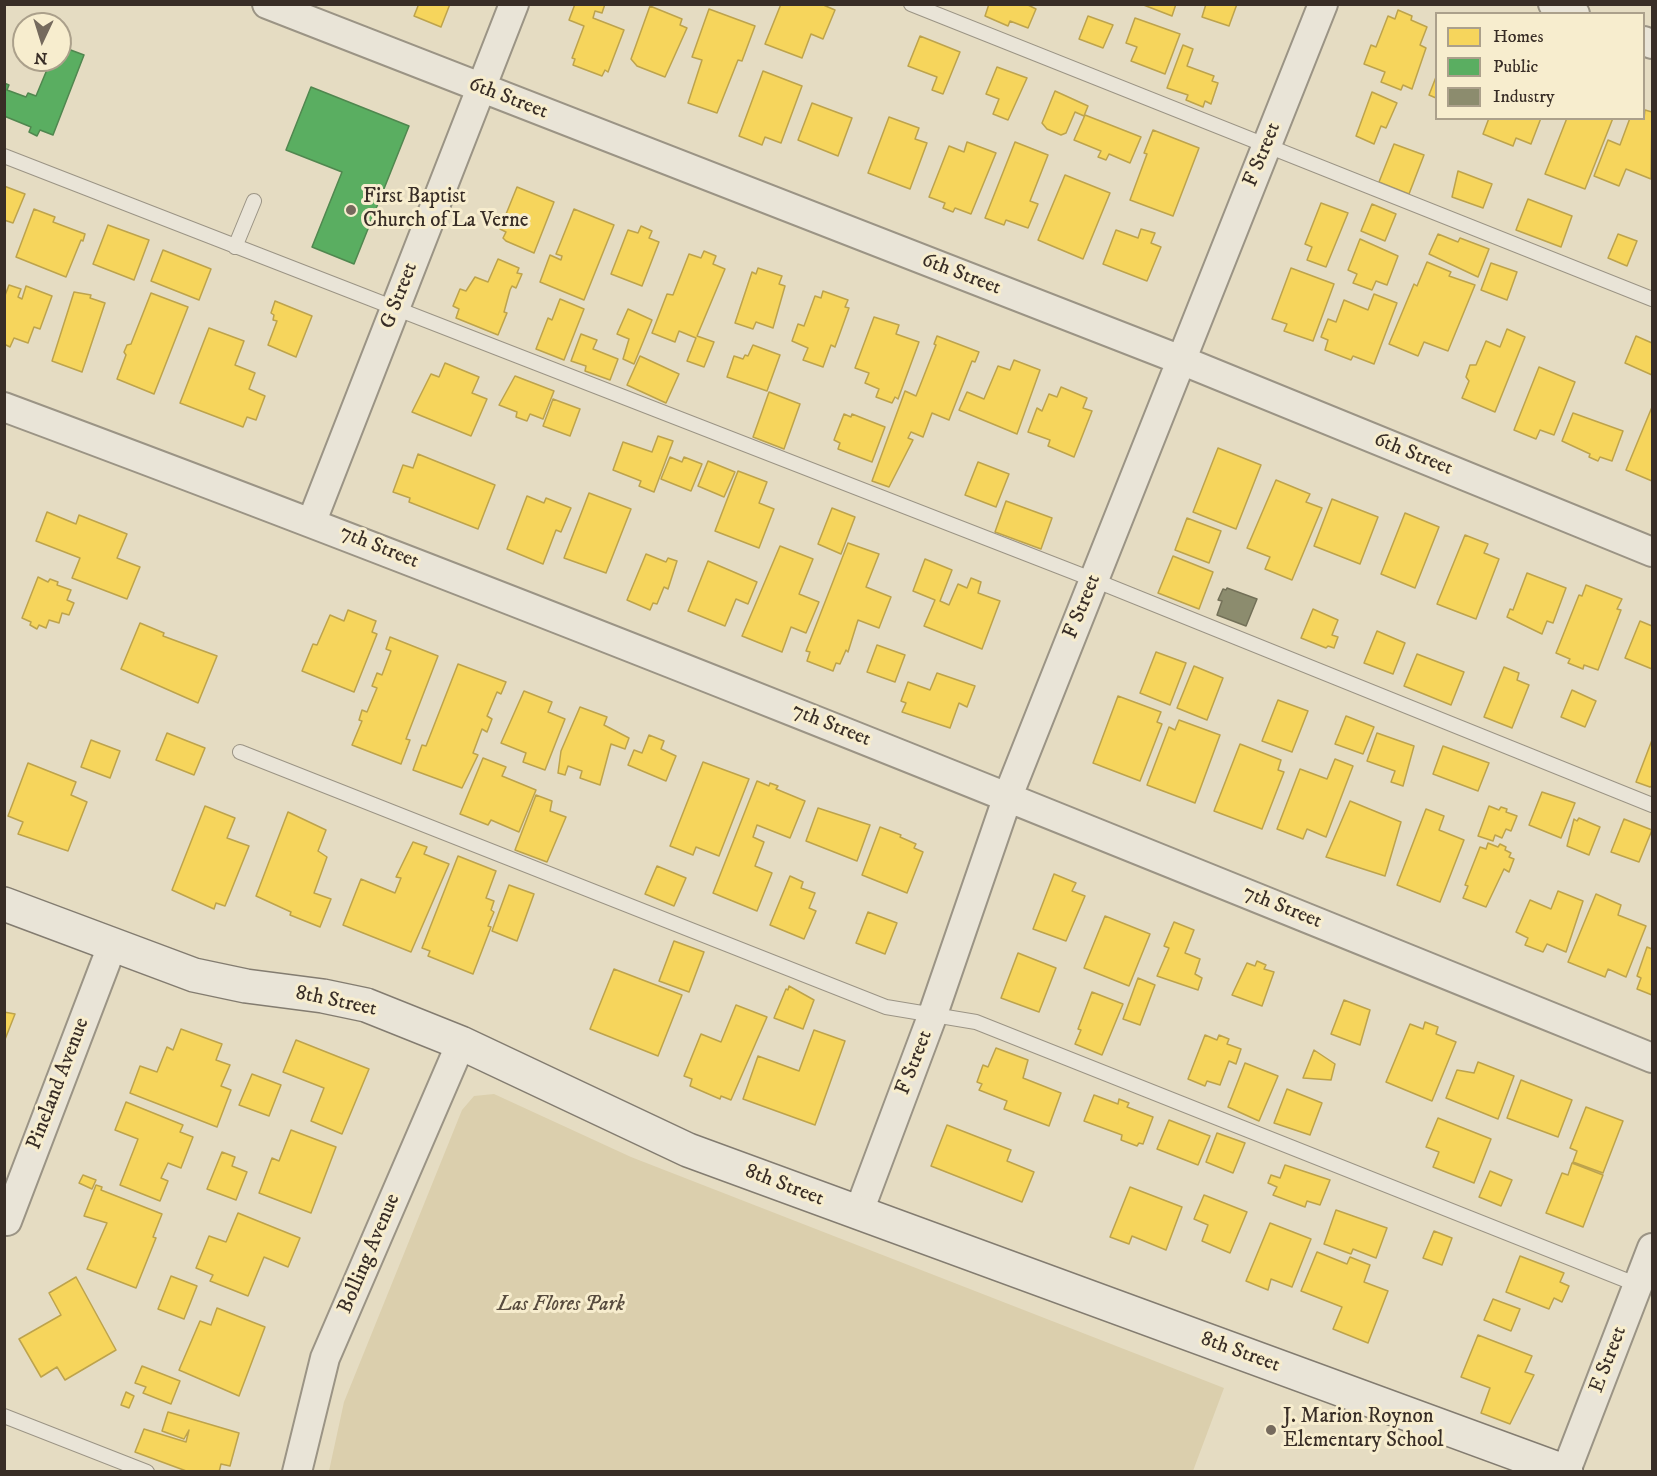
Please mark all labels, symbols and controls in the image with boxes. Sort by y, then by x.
north arrow [12,12,72,72]
legend [1435,12,1645,120]
text: Homes [1493,26,1544,48]
text: N [34,48,48,68]
text: Public [1493,56,1538,78]
street label: 6th Street [465,72,551,126]
text: Industry [1493,86,1554,108]
street label: F Street [1239,119,1287,191]
place label: First Baptist Church of La Verne [363,185,528,235]
marker: First Baptist Church of La Verne [344,203,358,217]
street label: 6th Street [918,248,1004,302]
street label: G Street [376,259,424,333]
street label: 6th Street [1370,428,1456,482]
street label: 7th Street [336,521,422,575]
street label: F Street [1059,571,1107,643]
street label: 7th Street [788,699,874,753]
street label: 7th Street [1239,881,1325,935]
street label: 8th Street [293,981,379,1023]
street label: Pineland Avenue [22,1015,96,1153]
street label: F Street [891,1027,939,1099]
street label: 8th Street [741,1159,827,1213]
street label: Bolling Avenue [333,1190,407,1318]
park label: Las Flores Park [497,1293,625,1319]
street label: E Street [1585,1323,1633,1397]
street label: 8th Street [1197,1327,1283,1379]
place label: J. Marion Roynon Elementary School [1283,1405,1444,1455]
marker: J. Marion Roynon Elementary School [1264,1423,1278,1437]

